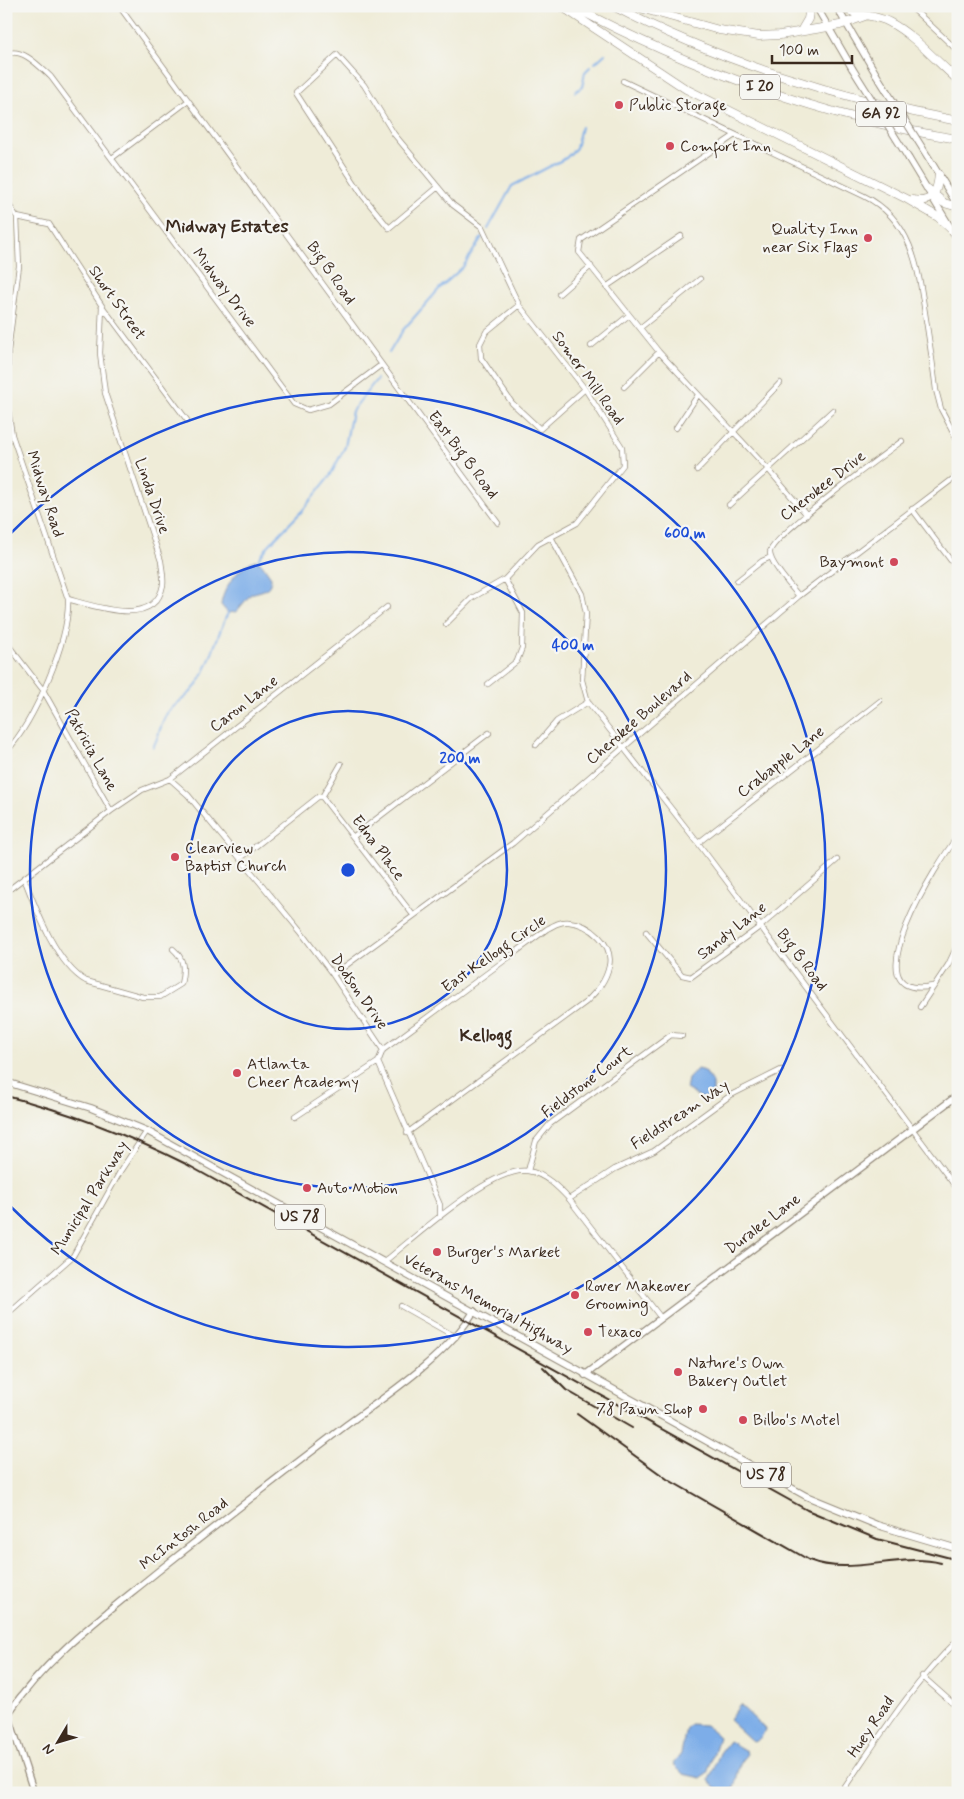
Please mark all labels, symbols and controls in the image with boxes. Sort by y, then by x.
scale bar [772,32,852,64]
text: 100 m [779,41,819,61]
road number: I 20 [740,74,780,100]
place label: Public Storage [629,95,727,117]
marker: Public Storage [613,99,625,111]
road number: GA 92 [856,102,906,126]
place label: Comfort Inn [680,136,771,159]
marker: Comfort Inn [664,140,676,152]
district label: Midway Estates [166,215,288,239]
place label: Quality Inn near Six Flags [763,219,858,258]
marker: Quality Inn near Six Flags [862,232,874,244]
street label: Big B Road [301,237,360,309]
street label: Midway Drive [187,244,261,332]
street label: Short Street [84,262,151,345]
street label: Somer Mill Road [547,327,629,429]
street label: East Big B Road [422,407,503,504]
street label: Cherokee Drive [776,446,870,526]
street label: Midway Road [21,448,69,540]
street label: Linda Drive [129,455,175,537]
text: 600 m [664,524,706,544]
place label: Baymont [820,552,884,573]
marker: Baymont [888,556,900,568]
text: 400 m [552,636,594,656]
street label: Cherokee Boulevard [582,666,696,770]
street label: Caron Lane [205,671,283,737]
street label: Patricia Lane [60,705,123,795]
street label: Crabapple Lane [733,721,829,803]
text: 200 m [440,749,481,769]
street label: Edna Place [347,811,410,885]
place label: Clearview Baptist Church [185,838,287,877]
marker: Clearview Baptist Church [169,851,181,863]
centre of rings [339,861,357,879]
street label: Sandy Lane [693,897,771,965]
street label: East Kellogg Circle [438,910,551,999]
street label: Big B Road [771,925,832,996]
street label: Dodson Drive [325,950,393,1034]
district label: Kellogg [459,1024,513,1050]
street label: Fieldstone Court [537,1041,637,1123]
place label: Atlanta Cheer Academy [247,1054,359,1093]
marker: Atlanta Cheer Academy [231,1067,243,1079]
street label: Fieldstream Way [627,1075,733,1155]
street label: Municipal Parkway [46,1137,134,1259]
place label: Auto Motion [317,1178,398,1199]
marker: Auto Motion [301,1182,313,1194]
street label: Duralee Lane [721,1188,805,1259]
road number: US 78 [275,1204,325,1230]
place label: Burger's Market [447,1242,560,1264]
marker: Burger's Market [431,1246,443,1258]
street label: Veterans Memorial Highway [399,1249,577,1360]
place label: Rover Makeover Grooming [585,1276,691,1316]
marker: Rover Makeover Grooming [569,1289,581,1301]
place label: Texaco [598,1322,642,1343]
marker: Texaco [582,1326,594,1338]
place label: Nature's Own Bakery Outlet [688,1353,788,1392]
marker: Nature's Own Bakery Outlet [672,1366,684,1378]
place label: 78 Pawn Shop [596,1399,693,1420]
marker: 78 Pawn Shop [697,1403,709,1415]
place label: Bilbo's Motel [753,1410,840,1431]
marker: Bilbo's Motel [737,1414,749,1426]
road number: US 78 [741,1462,791,1488]
street label: McIntosh Road [135,1493,233,1575]
street label: Huey Road [843,1692,899,1762]
north arrow [32,1716,82,1766]
text: N [39,1740,59,1759]

